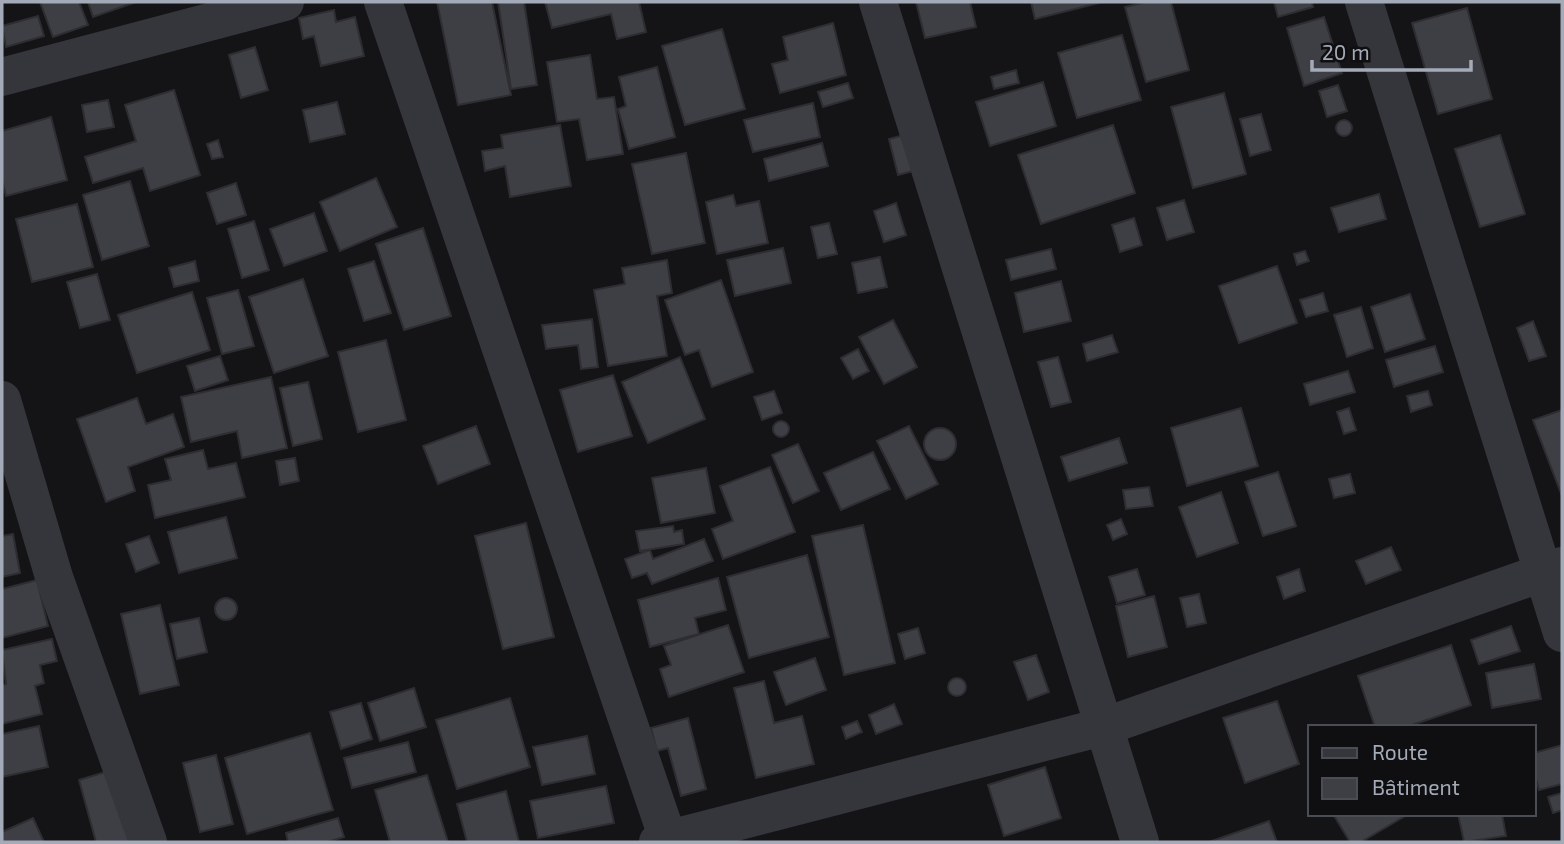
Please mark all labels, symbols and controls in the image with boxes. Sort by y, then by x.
scale bar [1312,28,1471,72]
text: 20 m [1322,39,1370,64]
legend [1308,725,1536,816]
text: Route [1372,739,1428,764]
text: Bâtiment [1372,774,1460,799]

